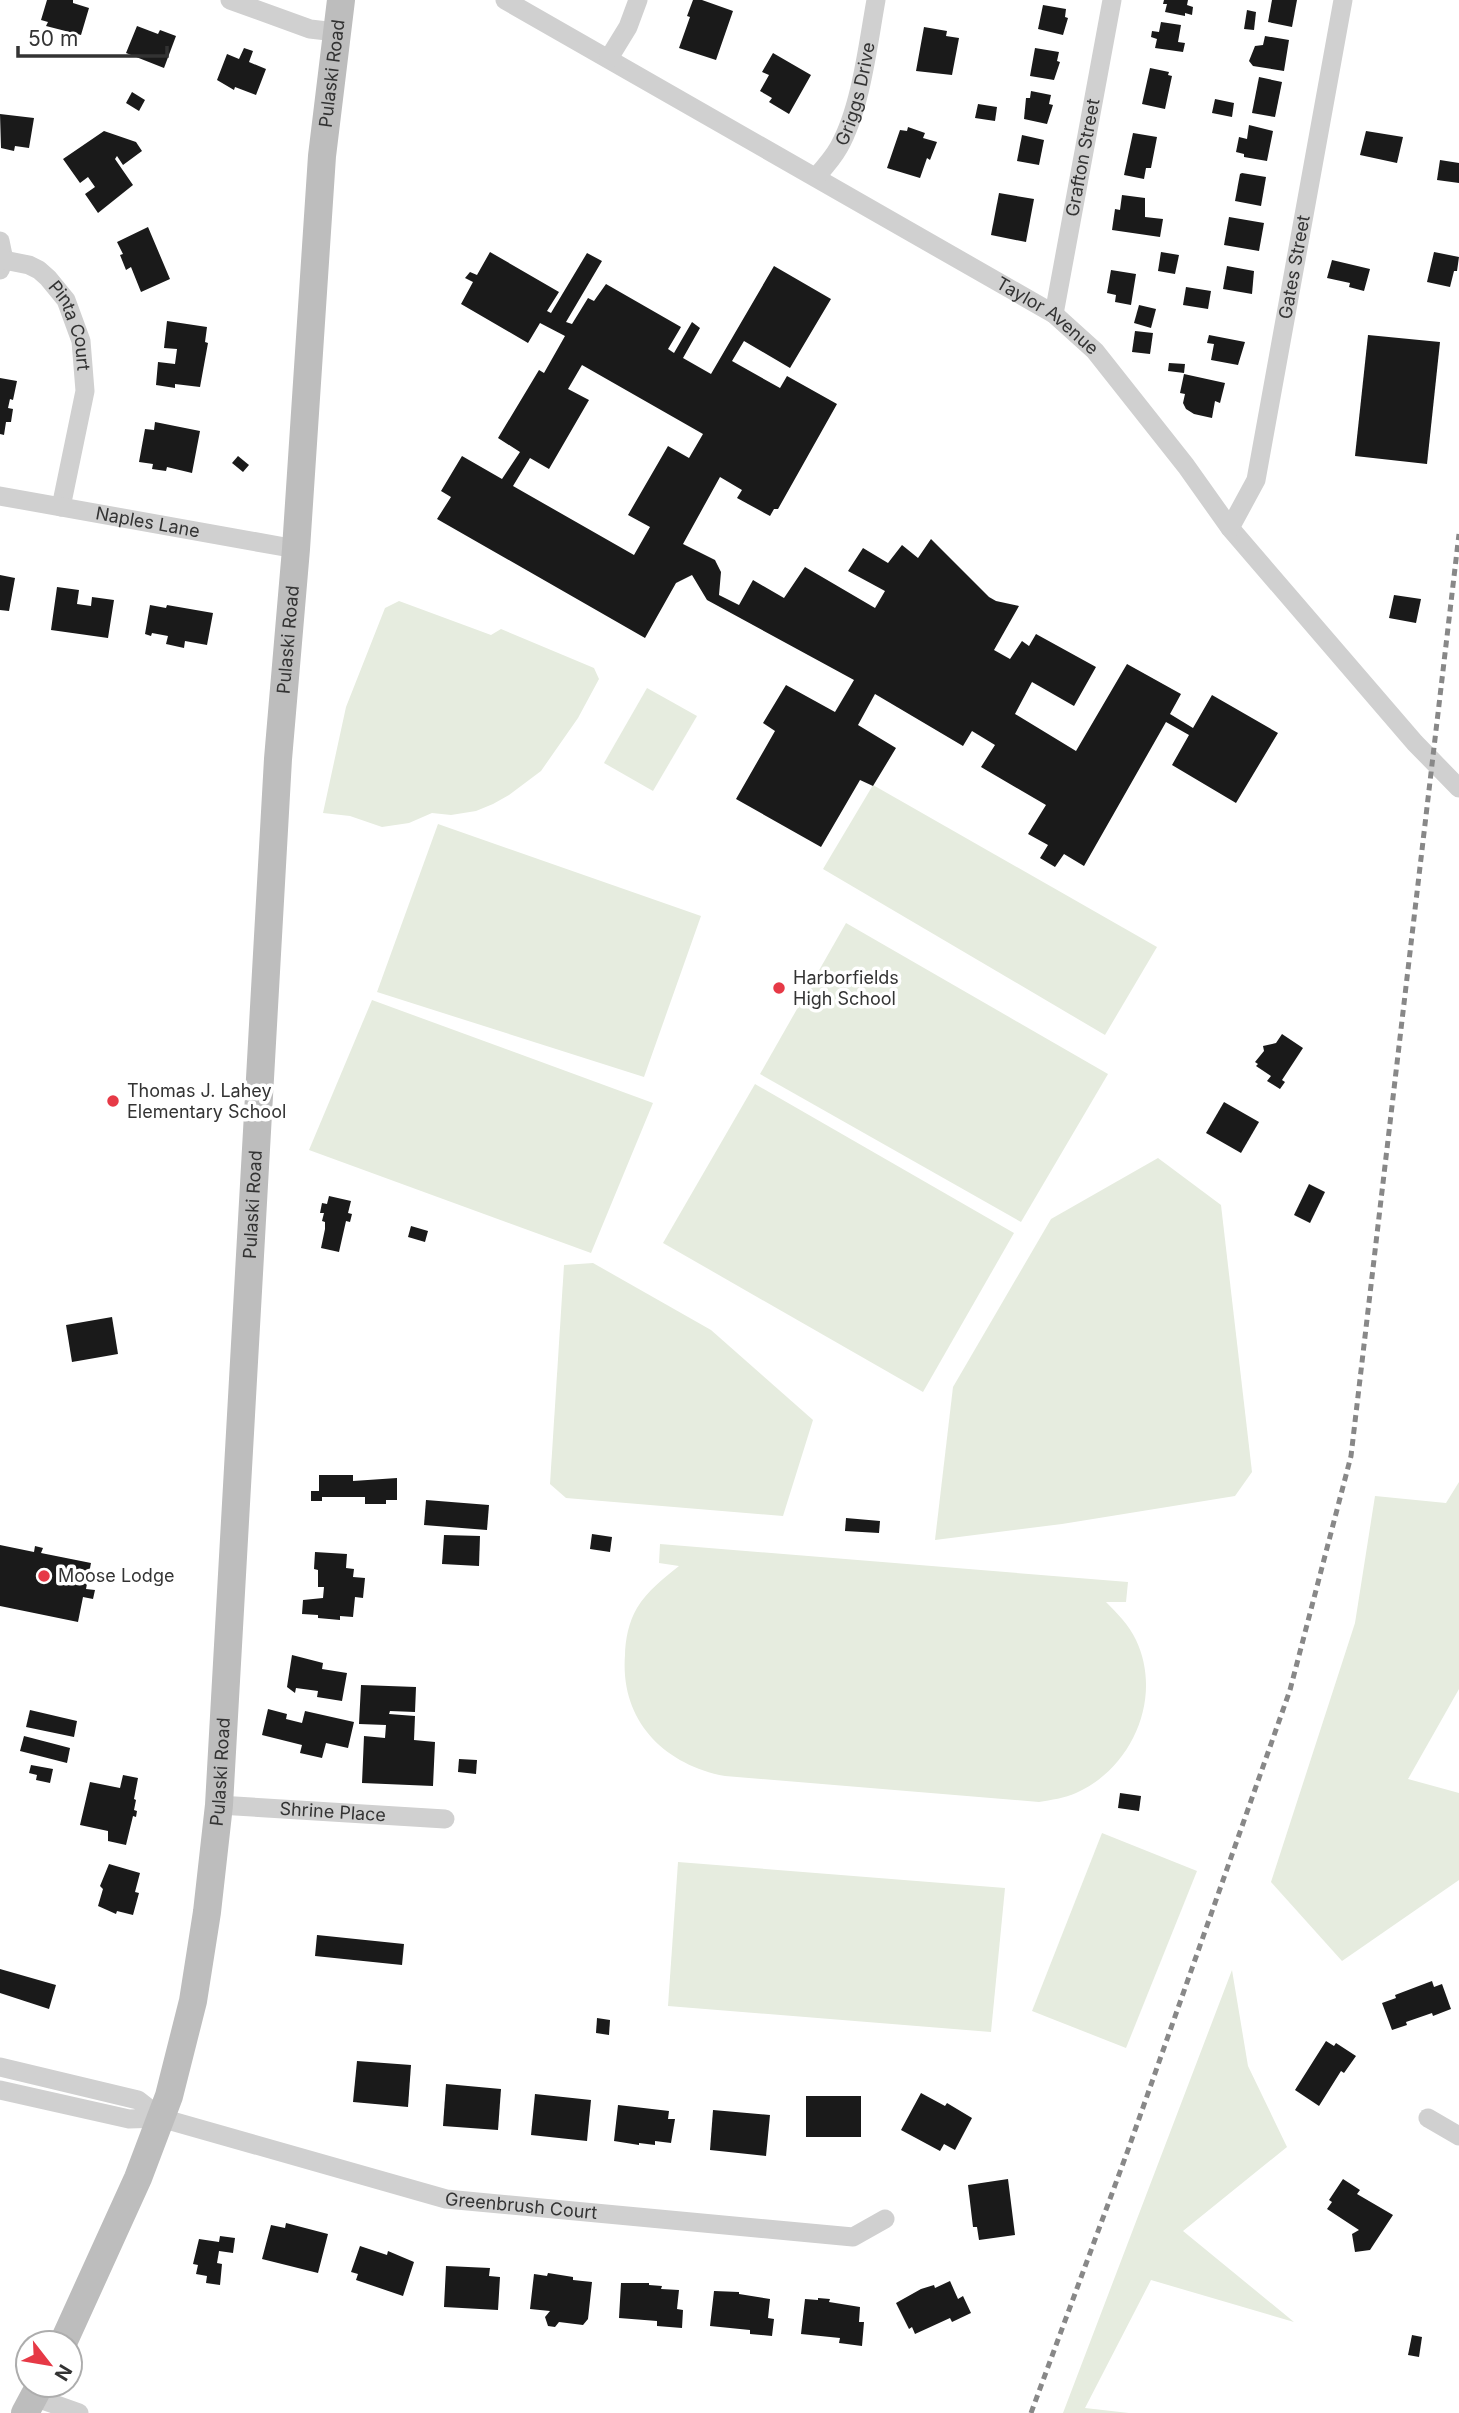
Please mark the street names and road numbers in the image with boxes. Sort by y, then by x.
street label: Pulaski Road [315,18,349,129]
street label: Griggs Drive [831,40,879,149]
street label: Grafton Street [1061,97,1104,218]
street label: Gates Street [1274,213,1314,321]
street label: Taylor Avenue [993,272,1103,359]
street label: Pinta Court [44,276,94,372]
street label: Naples Lane [94,502,202,542]
street label: Pulaski Road [273,585,303,695]
street label: Pulaski Road [239,1150,266,1260]
street label: Pulaski Road [206,1717,234,1827]
street label: Shrine Place [279,1798,387,1825]
street label: Greenbrush Court [444,2188,598,2223]

